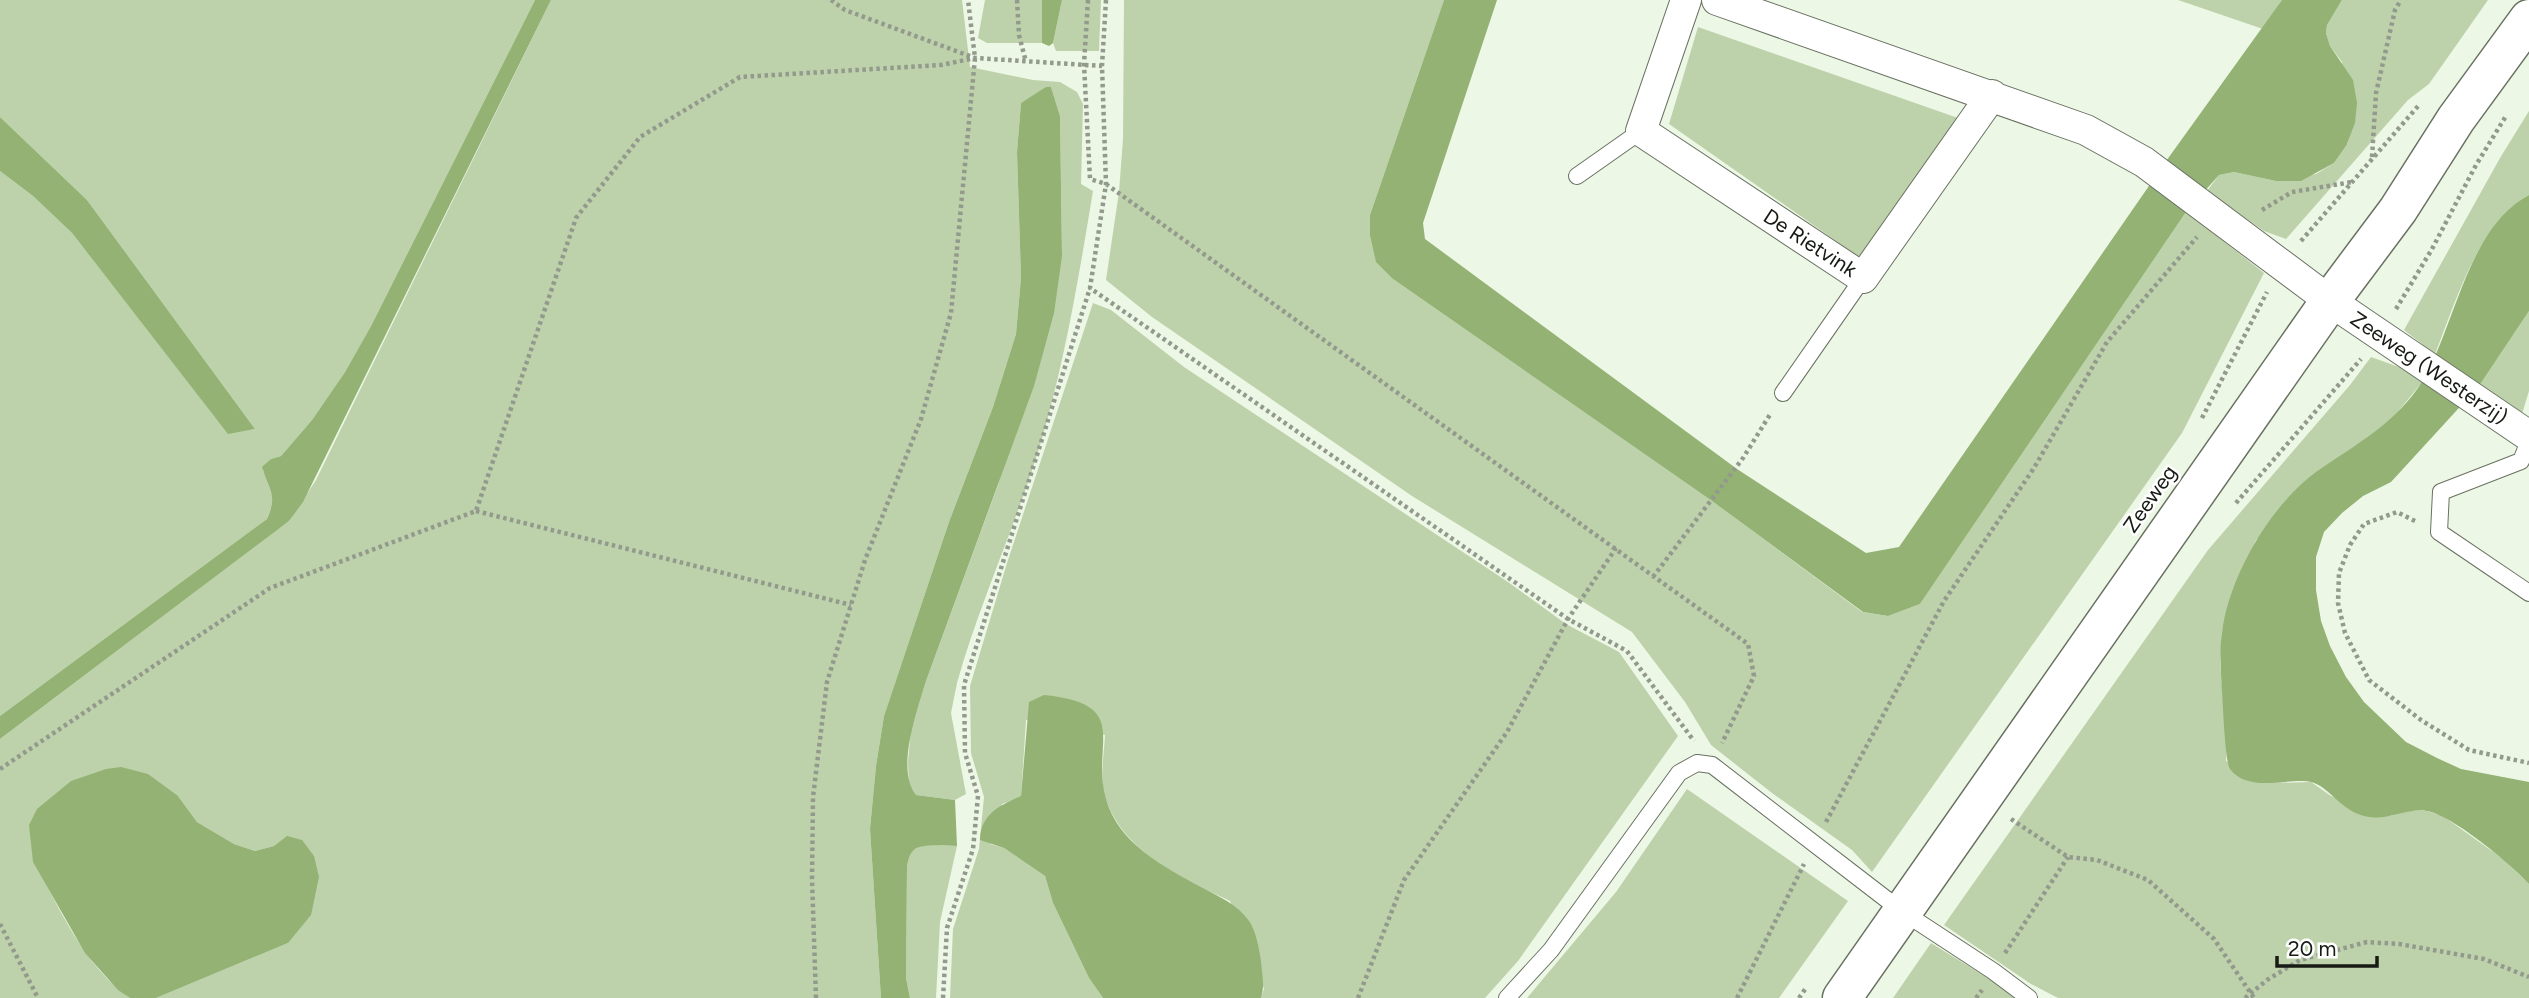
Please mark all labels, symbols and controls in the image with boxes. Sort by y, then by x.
street label: De Rietvink [1759,203,1862,282]
street label: Zeeweg (Westerzij) [2346,306,2513,429]
street label: Zeeweg [2118,460,2182,537]
scale bar [2277,925,2377,969]
text: 20 m [2288,936,2336,961]

